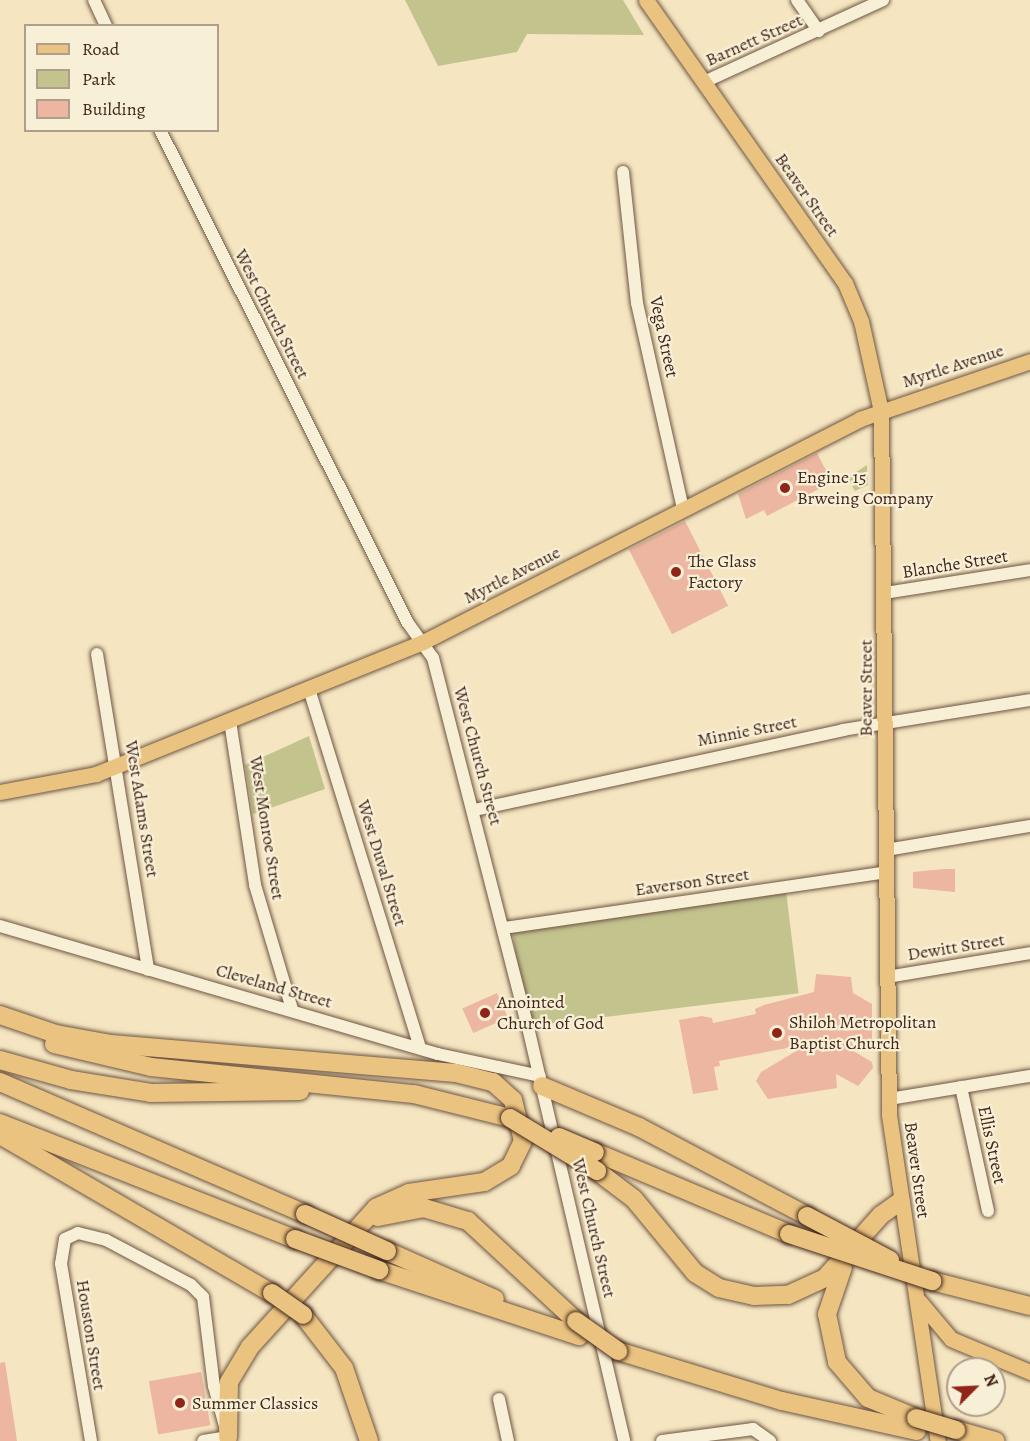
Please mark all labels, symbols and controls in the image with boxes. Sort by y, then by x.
street label: Barnett Street [702,9,806,71]
legend [24,24,219,132]
text: Road [82,37,119,61]
text: Park [82,67,116,91]
text: Building [82,97,146,121]
street label: Beaver Street [770,149,844,241]
street label: West Church Street [230,246,314,382]
street label: Vega Street [645,294,683,380]
street label: Myrtle Avenue [900,339,1006,393]
place label: Engine 15 Brweing Company [797,467,933,510]
marker: Engine 15 Brweing Company [778,481,792,495]
street label: Myrtle Avenue [460,541,564,609]
street label: Blanche Street [901,545,1009,583]
place label: The Glass Factory [688,551,757,594]
marker: The Glass Factory [669,565,683,579]
street label: Beaver Street [855,639,877,737]
street label: West Church Street [449,684,507,828]
street label: Minnie Street [695,711,799,751]
street label: West Adams Street [120,739,164,879]
street label: West Monroe Street [245,754,289,902]
street label: West Duval Street [353,797,411,929]
street label: Eaverson Street [634,863,750,901]
street label: Dewitt Street [906,929,1006,965]
street label: Cleveland Street [214,959,334,1013]
place label: Anointed Church of God [497,992,604,1034]
marker: Anointed Church of God [478,1006,492,1020]
place label: Shiloh Metropolitan Baptist Church [789,1012,936,1054]
marker: Shiloh Metropolitan Baptist Church [770,1026,784,1040]
street label: Ellis Street [973,1104,1011,1186]
street label: Beaver Street [900,1120,934,1220]
street label: West Church Street [567,1156,621,1300]
street label: Houston Street [72,1278,110,1392]
north arrow [946,1357,1006,1417]
text: N [978,1371,1003,1390]
place label: Summer Classics [192,1392,318,1414]
marker: Summer Classics [173,1396,187,1410]

